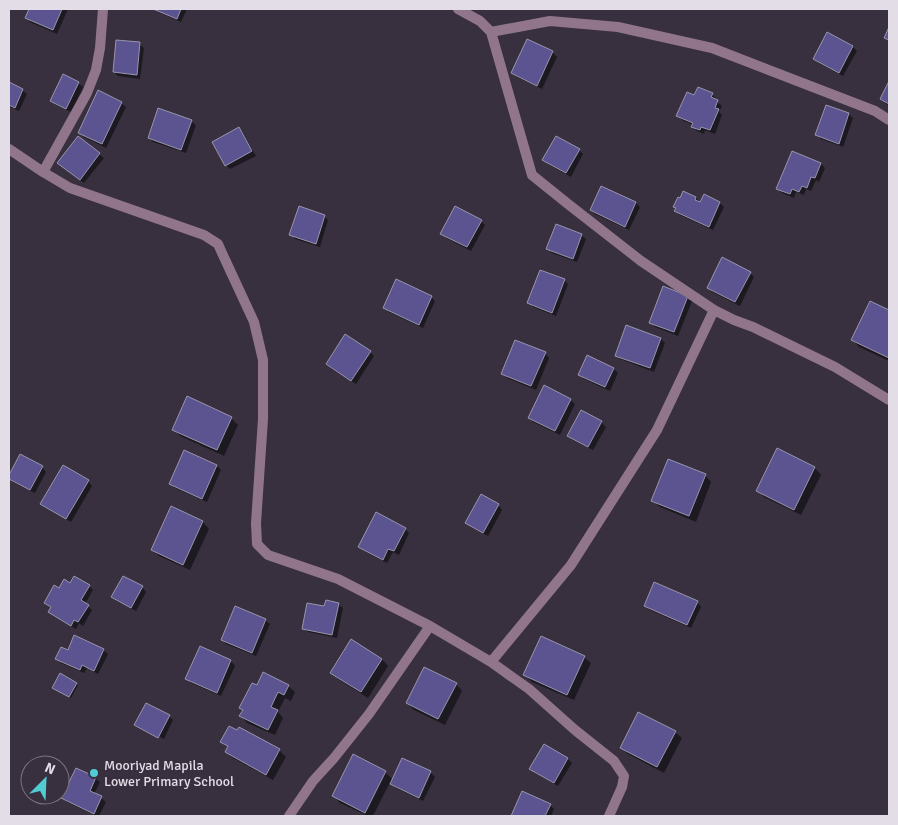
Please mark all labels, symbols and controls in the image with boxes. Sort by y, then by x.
north arrow [20,755,70,805]
place label: Mooriyad Mapila Lower Primary School [104,757,234,790]
text: N [42,759,58,778]
marker: Mooriyad Mapila Lower Primary School [88,767,100,779]

